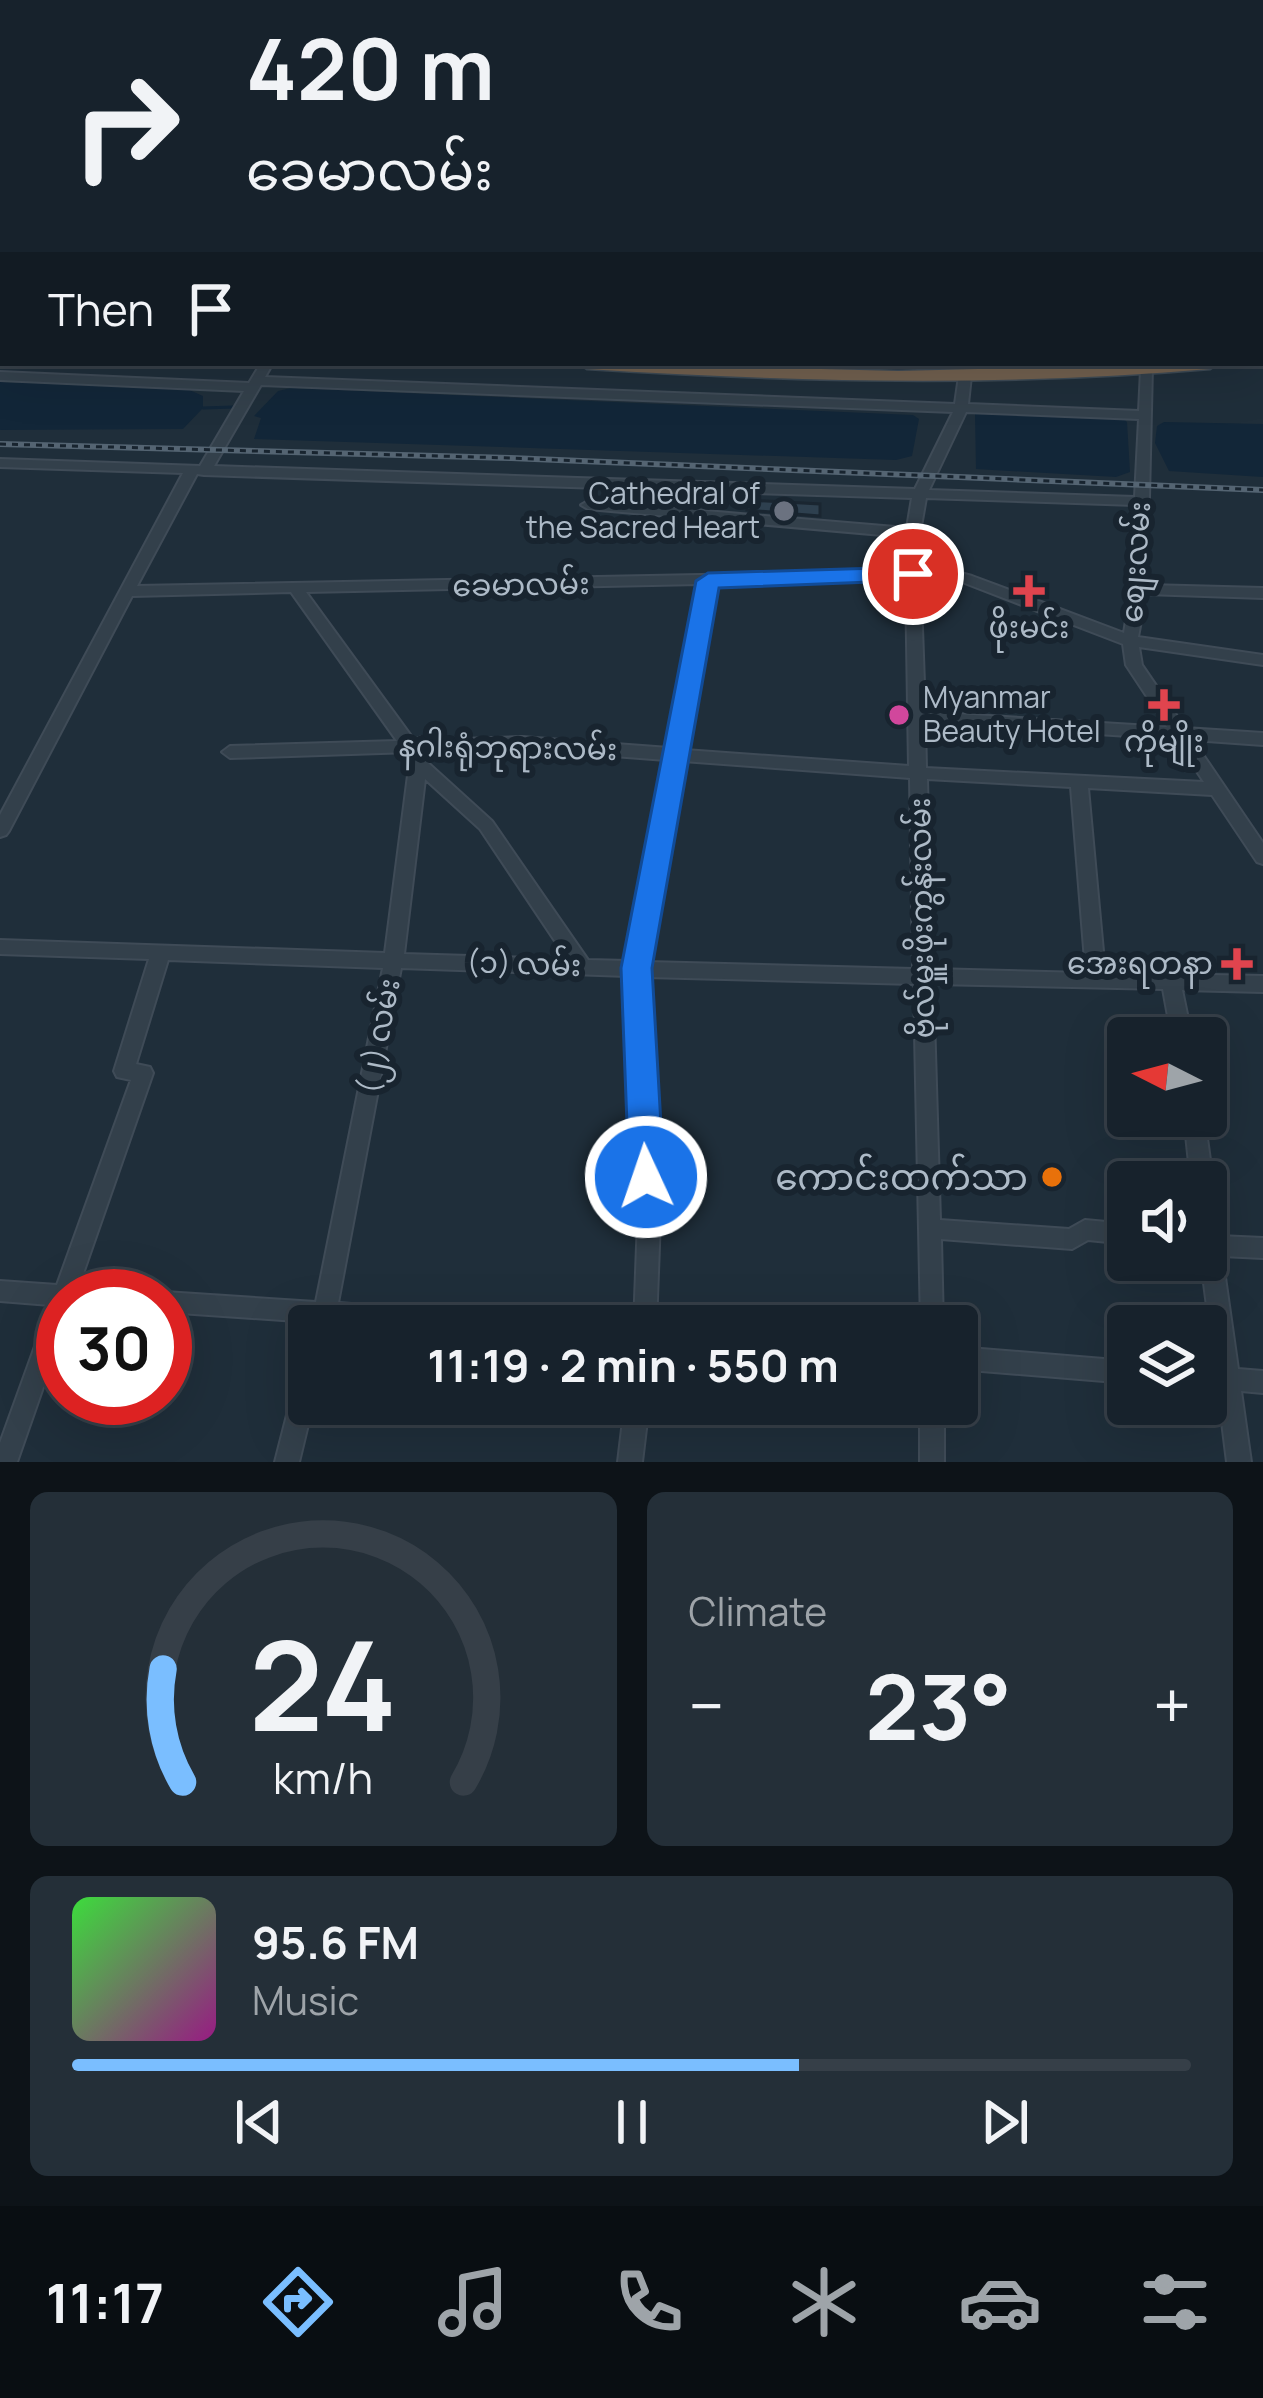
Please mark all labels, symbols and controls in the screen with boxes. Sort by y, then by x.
text: 420 m [246,10,495,125]
icon: right [48,48,204,204]
text: ခေမာလမ်း [246,132,493,206]
icon: arrive [178,276,244,342]
text: Then [48,278,154,340]
place label: Cathedral of the Sacred Heart [526,472,760,547]
marker: Cathedral of the Sacred Heart [771,498,797,524]
street label: စျေးလမ်း [1110,500,1165,624]
pin [862,523,964,625]
icon: arrive [880,541,946,607]
street label: ခေမာလမ်း [452,562,590,605]
marker: ဖိုးမင်း [1016,578,1042,604]
place label: ဖိုးမင်း [989,606,1069,653]
place label: Myanmar Beauty Hotel [923,676,1101,751]
marker: ကိုမျိုး [1151,692,1177,718]
marker: Myanmar Beauty Hotel [886,702,912,728]
place label: ကိုမျိုး [1124,720,1204,767]
street label: နဂါးရုံဘုရားလမ်း [398,724,618,775]
street label: ဗိုလ်မှူးဖိုးကွန်းလမ်း [898,797,949,1039]
street label: (၁) လမ်း [466,940,582,985]
place label: အေးရတနာ [1067,942,1213,989]
marker: အေးရတနာ [1224,951,1250,977]
street label: (၂) လမ်း [346,975,415,1098]
north arrow [1107,1017,1227,1137]
map controls [1107,1017,1227,1425]
position arrow [583,1114,709,1240]
place label: ကောင်းထက်သာ [775,1152,1028,1201]
button: sound [1107,1161,1227,1281]
marker: ကောင်းထက်သာ [1039,1164,1065,1190]
speed limit sign: 30 [36,1269,192,1425]
button: layers [1107,1305,1227,1425]
text: 11:19 · 2 min · 550 m [427,1334,839,1396]
text: Climate [689,1584,827,1638]
text: 24 [249,1598,397,1768]
text: 23° [865,1644,1012,1767]
text: − [689,1660,724,1750]
text: + [1153,1660,1191,1750]
text: km/h [273,1748,373,1807]
text: 95.6 FM [252,1911,419,1973]
text: Music [252,1973,359,2027]
icon: previous [226,2089,292,2155]
icon: pause [599,2089,665,2155]
icon: next [972,2089,1038,2155]
icon: directions [256,2260,340,2344]
icon: music [431,2260,515,2344]
icon: phone [607,2260,691,2344]
icon: climate [782,2260,866,2344]
icon: car [958,2260,1042,2344]
icon: filters [1133,2260,1217,2344]
text: 11:17 [46,2265,164,2339]

